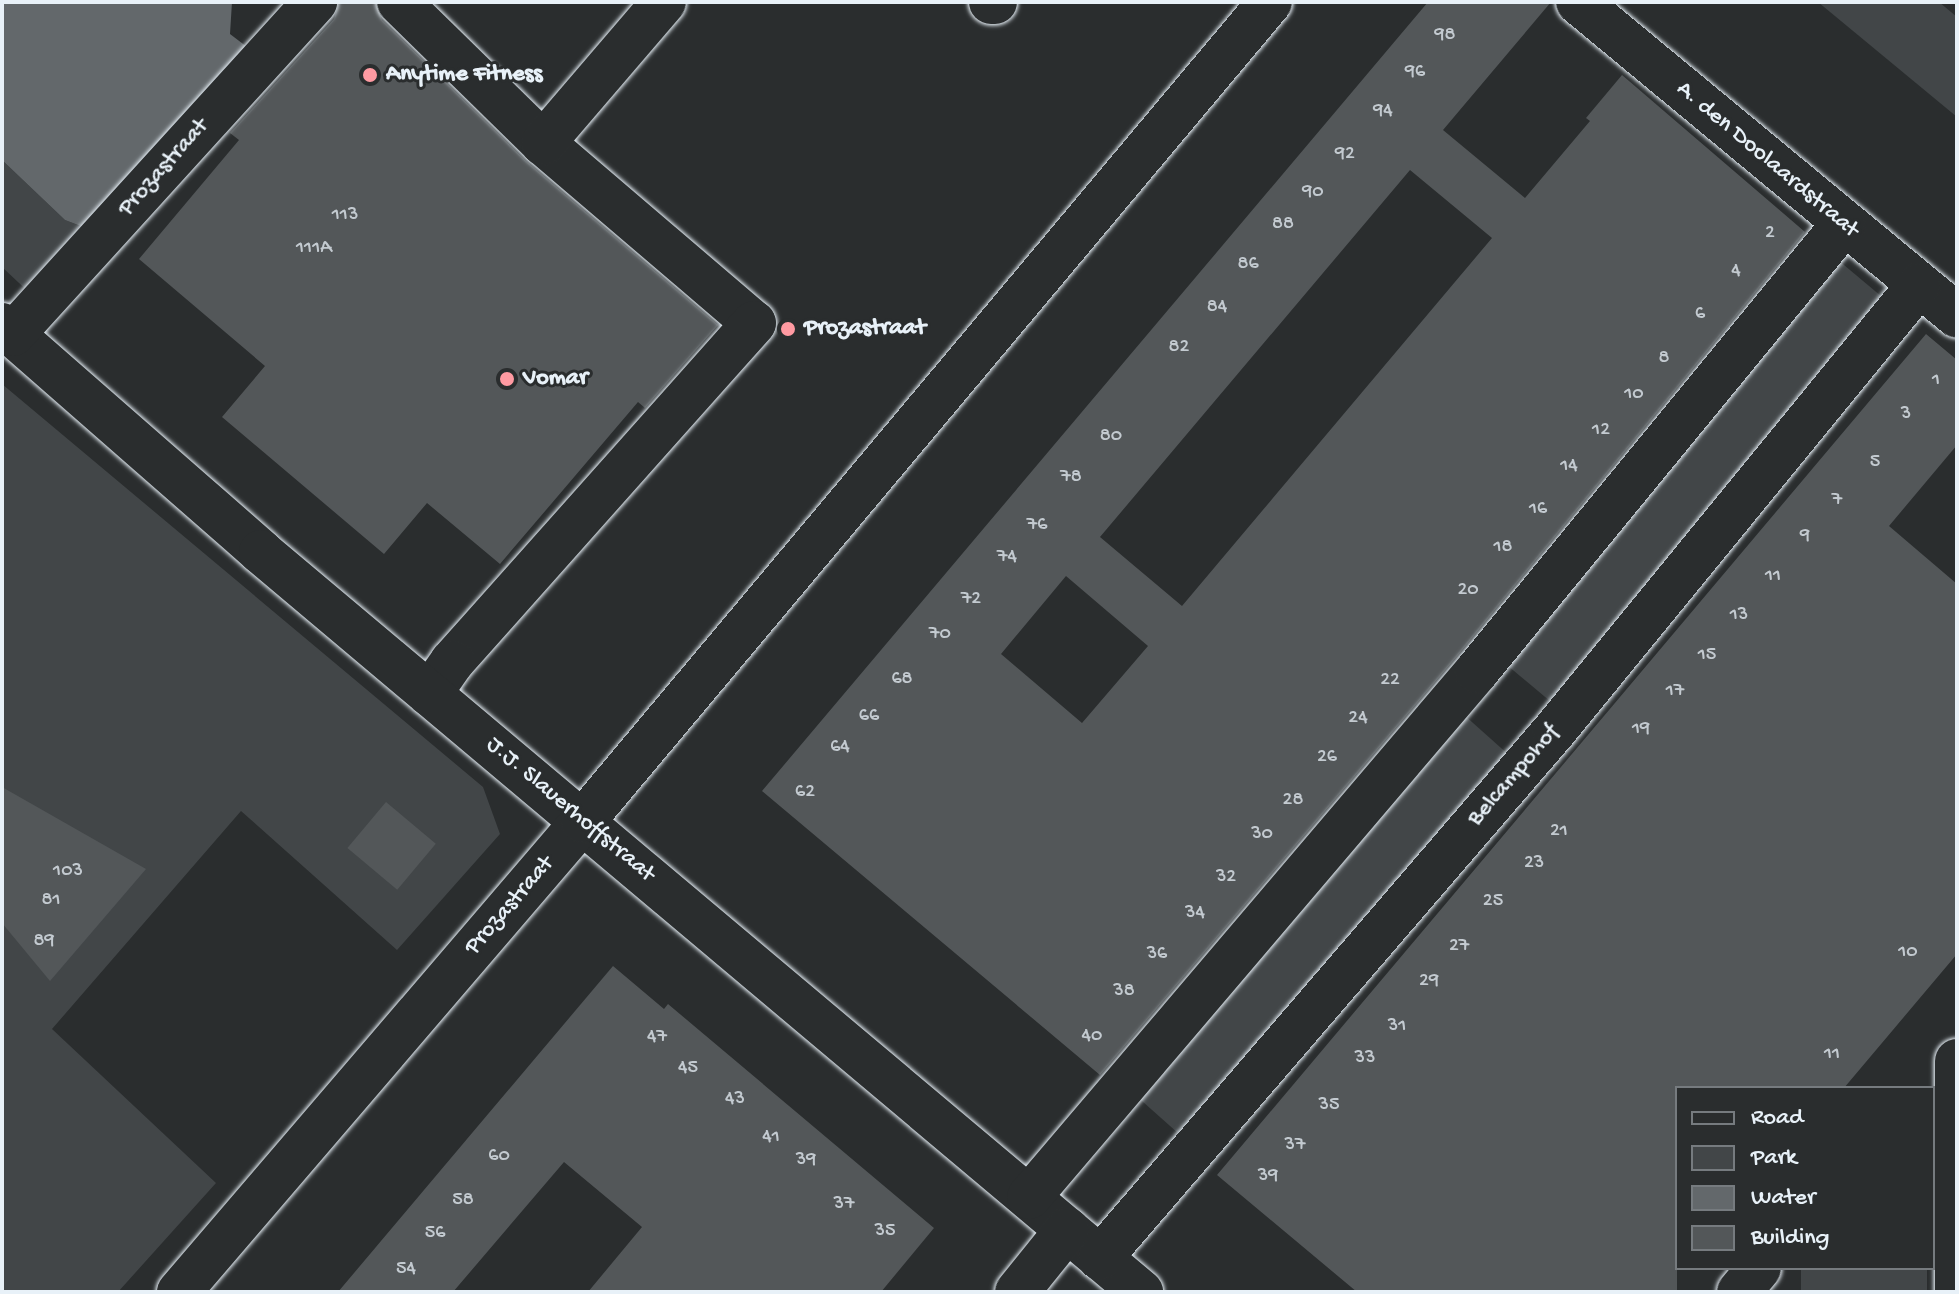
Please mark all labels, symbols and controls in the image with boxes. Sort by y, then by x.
house number: 98 [1435,23,1455,47]
house number: 96 [1405,60,1425,84]
place label: Anytime Fitness [386,61,542,89]
marker: Anytime Fitness [361,66,379,84]
street label: A. den Doolaardstraat [1670,75,1864,245]
house number: 94 [1373,99,1393,123]
street label: Prozastraat [113,113,215,223]
house number: 92 [1335,142,1355,166]
house number: 90 [1302,180,1324,204]
house number: 113 [332,203,358,227]
house number: 88 [1272,212,1294,236]
house number: 2 [1765,221,1775,245]
house number: 111A [296,236,332,260]
house number: 86 [1237,252,1259,276]
house number: 4 [1731,259,1741,283]
house number: 84 [1207,295,1227,319]
house number: 6 [1695,302,1705,326]
place label: Prozastraat [804,315,926,343]
marker: Prozastraat [779,320,797,338]
house number: 82 [1169,335,1189,359]
house number: 8 [1659,346,1669,370]
place label: Vomar [523,365,588,393]
house number: 1 [1932,368,1940,392]
marker: Vomar [498,370,516,388]
house number: 10 [1624,382,1644,406]
house number: 3 [1901,402,1911,426]
house number: 12 [1592,418,1610,442]
house number: 80 [1100,424,1122,448]
house number: 5 [1870,450,1880,474]
house number: 14 [1560,454,1578,478]
house number: 78 [1060,465,1082,489]
house number: 7 [1832,488,1842,512]
house number: 16 [1529,497,1547,521]
house number: 76 [1027,513,1047,537]
house number: 9 [1800,524,1810,548]
house number: 18 [1493,535,1513,559]
house number: 74 [997,545,1017,569]
house number: 11 [1765,564,1781,588]
house number: 20 [1457,578,1479,602]
house number: 72 [961,587,981,611]
house number: 13 [1730,603,1748,627]
house number: 70 [929,622,951,646]
house number: 15 [1698,643,1716,667]
house number: 68 [891,667,913,691]
house number: 22 [1380,668,1400,692]
house number: 17 [1666,679,1684,703]
house number: 66 [859,704,879,728]
house number: 24 [1348,706,1368,730]
house number: 19 [1632,717,1650,741]
street label: Belcampohof [1462,719,1566,833]
street label: J.J. Slauerhoffstraat [480,731,660,889]
house number: 64 [830,735,850,759]
house number: 26 [1317,745,1337,769]
house number: 62 [795,780,815,804]
house number: 28 [1283,788,1303,812]
house number: 21 [1550,819,1568,843]
house number: 30 [1251,822,1273,846]
street label: Prozastraat [459,851,561,961]
house number: 23 [1524,851,1544,875]
house number: 103 [53,859,83,883]
house number: 32 [1216,865,1236,889]
house number: 81 [41,888,61,912]
house number: 25 [1483,889,1503,913]
house number: 34 [1185,901,1205,925]
house number: 89 [34,929,54,953]
house number: 27 [1449,934,1469,958]
house number: 10 [1898,940,1918,964]
house number: 36 [1147,942,1167,966]
house number: 29 [1419,969,1439,993]
house number: 38 [1113,979,1135,1003]
house number: 31 [1388,1014,1406,1038]
house number: 40 [1082,1024,1102,1048]
house number: 47 [647,1025,667,1049]
house number: 11 [1824,1042,1840,1066]
house number: 33 [1355,1046,1375,1070]
house number: 45 [678,1056,698,1080]
legend [1675,1086,1935,1270]
house number: 43 [725,1087,745,1111]
house number: 35 [1319,1093,1339,1117]
text: Road [1751,1104,1803,1133]
house number: 41 [762,1125,780,1149]
house number: 37 [1285,1133,1305,1157]
house number: 60 [488,1144,510,1168]
text: Park [1751,1144,1797,1173]
house number: 39 [796,1148,816,1172]
house number: 39 [1258,1164,1278,1188]
text: Water [1751,1184,1815,1213]
house number: 58 [452,1188,474,1212]
house number: 37 [834,1192,854,1216]
house number: 35 [875,1219,895,1243]
house number: 56 [425,1221,445,1245]
text: Building [1751,1224,1829,1253]
house number: 54 [396,1257,416,1281]

